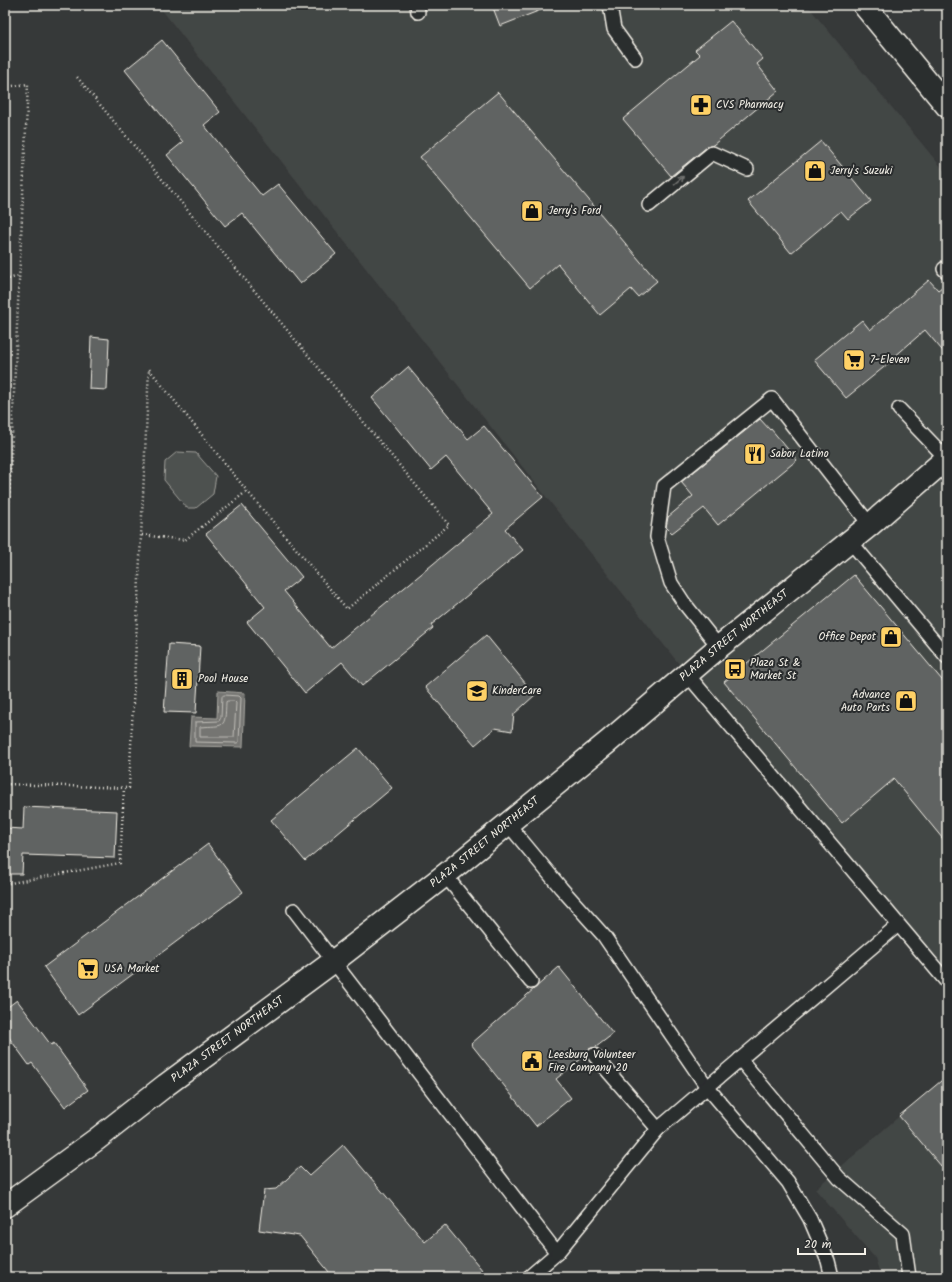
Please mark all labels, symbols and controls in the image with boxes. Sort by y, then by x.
pharmacy icon: CVS Pharmacy [688,92,714,118]
place label: CVS Pharmacy [716,96,784,114]
shop icon: Jerry's Suzuki [802,158,828,184]
place label: Jerry's Suzuki [830,162,893,180]
one-way arrow [674,176,685,185]
shop icon: Jerry's Ford [519,198,545,224]
place label: Jerry's Ford [548,202,602,220]
supermarket icon: 7-Eleven [841,347,867,373]
place label: 7-Eleven [870,351,910,369]
restaurant icon: Sabor Latino [742,441,768,467]
place label: Sabor Latino [770,445,829,463]
street label: PLAZA STREET NORTHEAST [676,584,793,686]
shop icon: Office Depot [878,624,904,650]
place label: Office Depot [819,628,877,646]
place label: Plaza St & Market St [750,654,801,685]
bus stop icon: Plaza St & Market St [722,656,748,682]
building icon: Pool House [169,666,195,692]
place label: Pool House [198,670,248,688]
school or university icon: KinderCare [464,678,490,704]
place label: KinderCare [492,682,541,700]
place label: Advance Auto Parts [841,686,890,717]
shop icon: Advance Auto Parts [893,688,919,714]
street label: PLAZA STREET NORTHEAST [426,792,544,893]
supermarket icon: USA Market [75,956,101,982]
place label: USA Market [104,960,160,978]
street label: PLAZA STREET NORTHEAST [167,991,289,1087]
place label: Leesburg Volunteer Fire Company 20 [548,1046,637,1077]
public building icon: Leesburg Volunteer Fire Company 20 [519,1048,545,1074]
scale bar [798,1230,865,1256]
text: 20 m [804,1235,832,1254]

